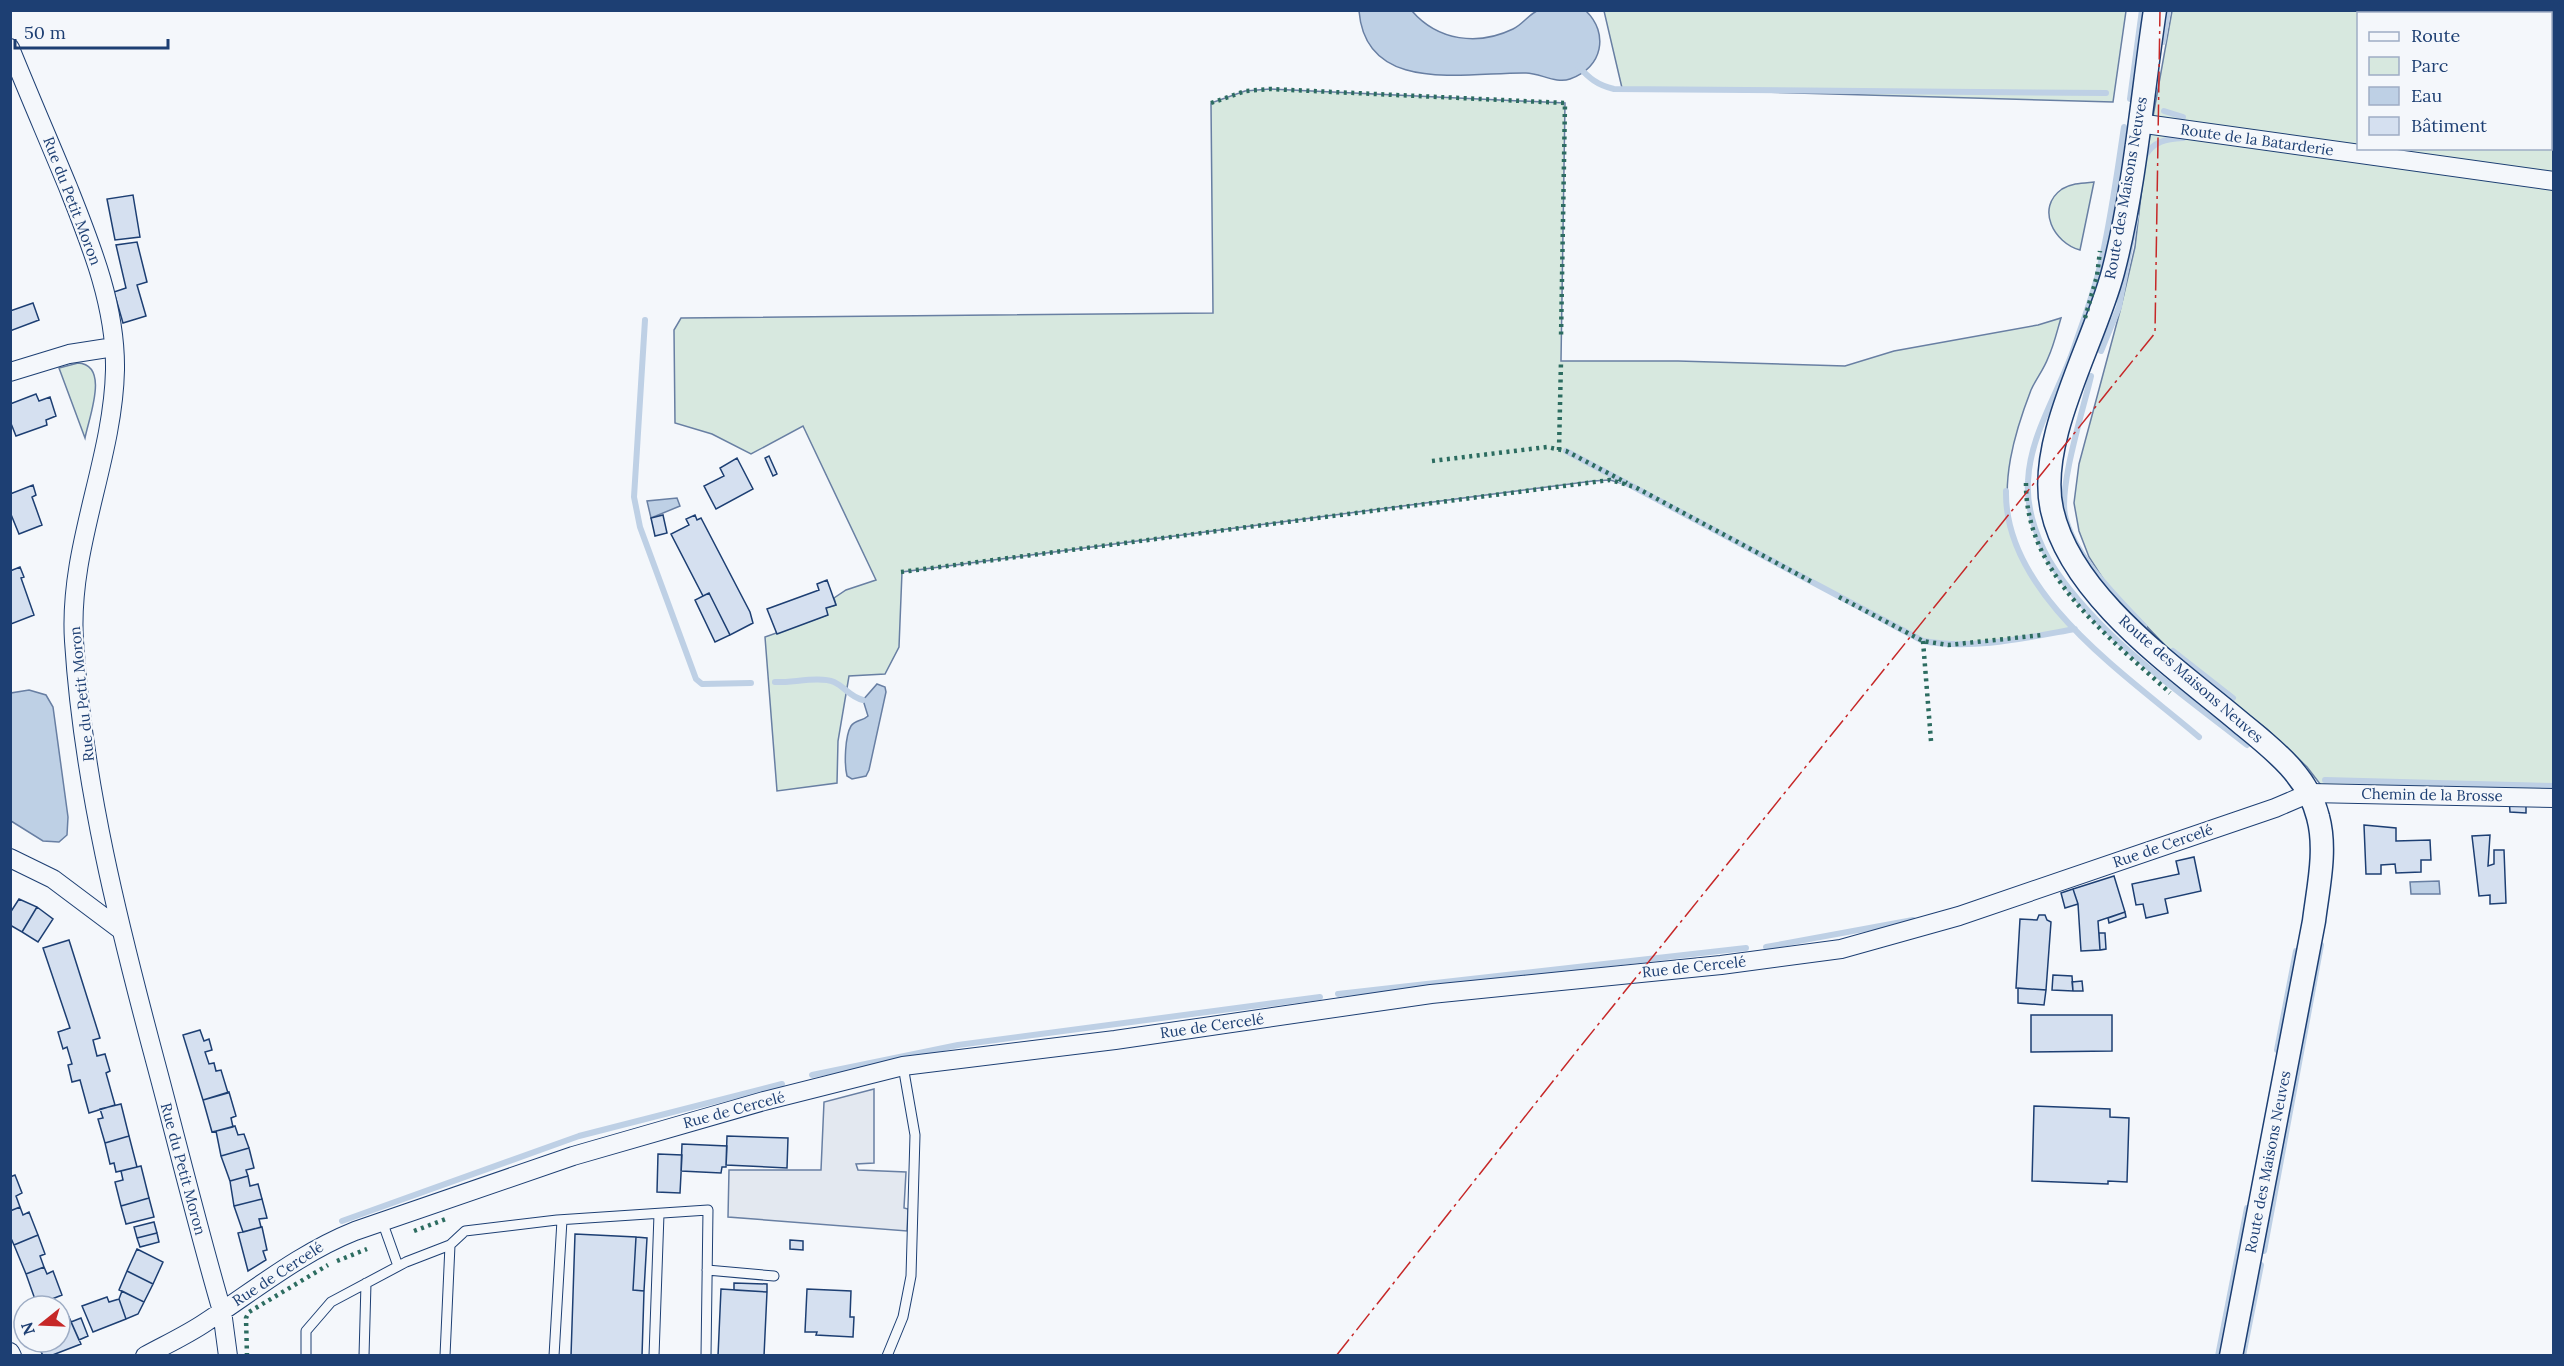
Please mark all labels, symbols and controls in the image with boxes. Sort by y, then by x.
scale bar [15,12,168,50]
legend [2357,12,2552,150]
text: 50 m [24,21,66,44]
text: Route [2411,24,2460,47]
text: Parc [2411,54,2448,77]
text: Eau [2411,84,2442,107]
street label: Route des Maisons Neuves [2100,95,2151,281]
text: Bâtiment [2411,114,2487,137]
street label: Route de la Batarderie [2179,119,2335,160]
street label: Rue du Petit Moron [39,134,106,268]
street label: Route des Maisons Neuves [2115,611,2267,747]
street label: Rue du Petit Moron [65,625,98,763]
street label: Chemin de la Brosse [2361,784,2503,805]
street label: Rue de Cercelé [2110,819,2215,872]
street label: Rue de Cercelé [1641,952,1747,981]
street label: Rue de Cercelé [1159,1009,1265,1042]
street label: Route des Maisons Neuves [2241,1069,2295,1255]
street label: Rue de Cercelé [681,1087,787,1132]
street label: Rue du Petit Moron [157,1101,210,1237]
street label: Rue de Cercelé [229,1237,327,1310]
north arrow [12,1294,72,1354]
text: N [16,1320,39,1338]

